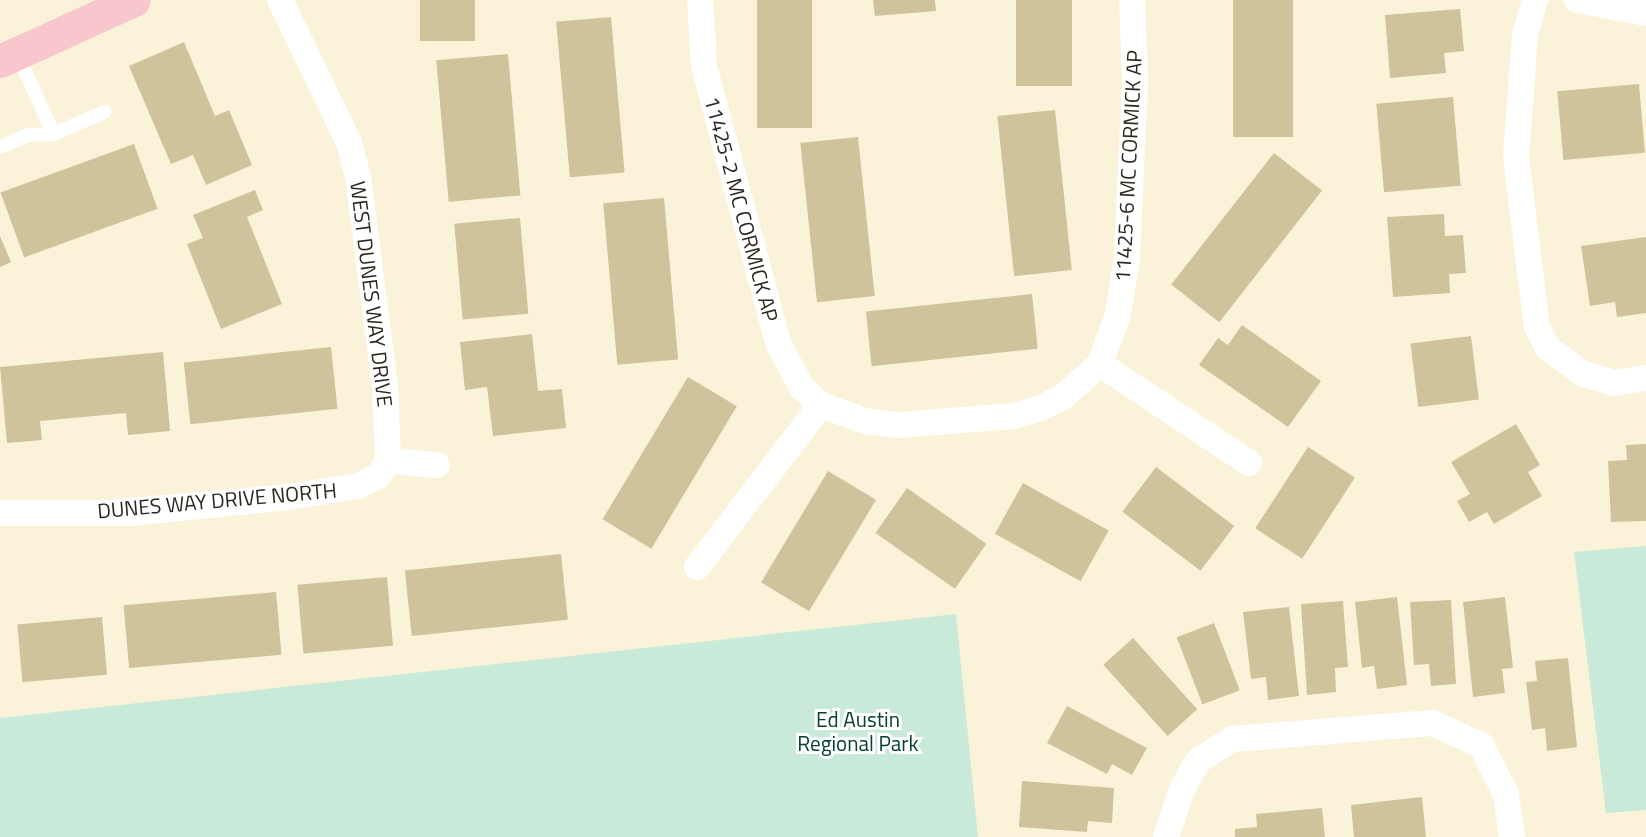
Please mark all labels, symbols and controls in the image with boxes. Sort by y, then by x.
street label: 11425-6 MC CORMICK AP [1109,50,1147,282]
street label: 11425-2 MC CORMICK AP [700,94,784,324]
street label: WEST DUNES WAY DRIVE [346,180,398,408]
street label: DUNES WAY DRIVE NORTH [96,477,338,523]
park label: Ed Austin Regional Park [797,706,919,756]

